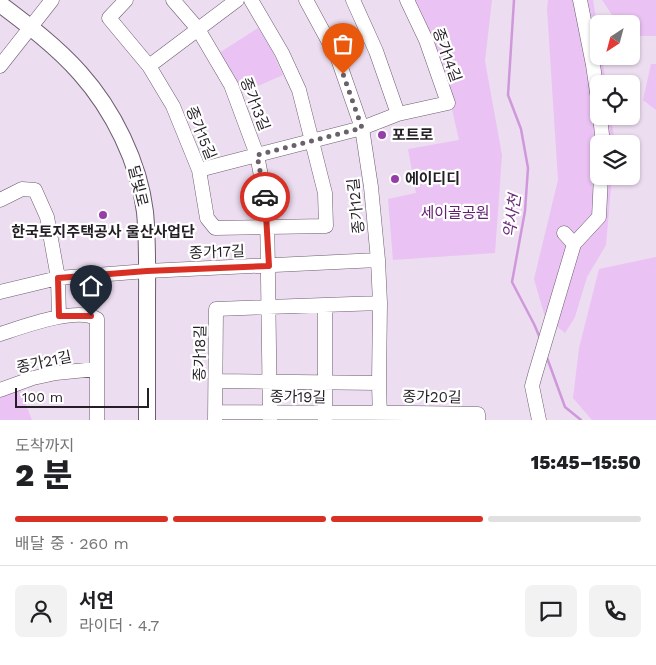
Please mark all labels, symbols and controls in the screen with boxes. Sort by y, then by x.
north arrow [590,15,640,65]
map controls [590,15,640,185]
pin [322,23,364,74]
street label: 종가14길 [429,25,465,85]
icon: bag [329,30,357,58]
street label: 종가13길 [237,75,273,133]
button: locate [590,75,640,125]
street label: 종가15길 [182,104,220,162]
place label: 포트로 [392,126,434,144]
marker: 포트로 [376,129,388,141]
button: layers [590,135,640,185]
street label: 달빛로 [124,164,152,208]
place label: 에이디디 [405,170,460,188]
courier [240,172,290,222]
marker: 에이디디 [389,173,401,185]
street label: 종가12길 [344,177,368,235]
icon: car [251,183,279,211]
water label: 약사천 [500,191,525,239]
park label: 세이골공원 [420,204,490,222]
marker: 한국토지주택공사 울산사업단 [97,209,109,221]
place label: 한국토지주택공사 울산사업단 [11,223,195,241]
street label: 종가17길 [189,242,245,262]
pin [70,265,112,316]
icon: home [77,272,105,300]
street label: 종가18길 [191,325,209,381]
street label: 종가21길 [15,347,73,377]
scale bar [15,385,149,408]
street label: 종가20길 [402,387,462,407]
street label: 종가19길 [270,388,326,406]
text: 100 m [22,389,63,405]
text: 도착까지 [15,436,74,455]
text: 15:45–15:50 [531,451,641,474]
text: 2 분 [15,456,72,494]
text: 배달 중 · 260 m [15,534,129,553]
button: person [15,585,67,637]
button: chat [525,585,577,637]
button: phone [589,585,641,637]
text: 서연 [79,589,114,612]
text: 라이더 · 4.7 [79,616,159,635]

